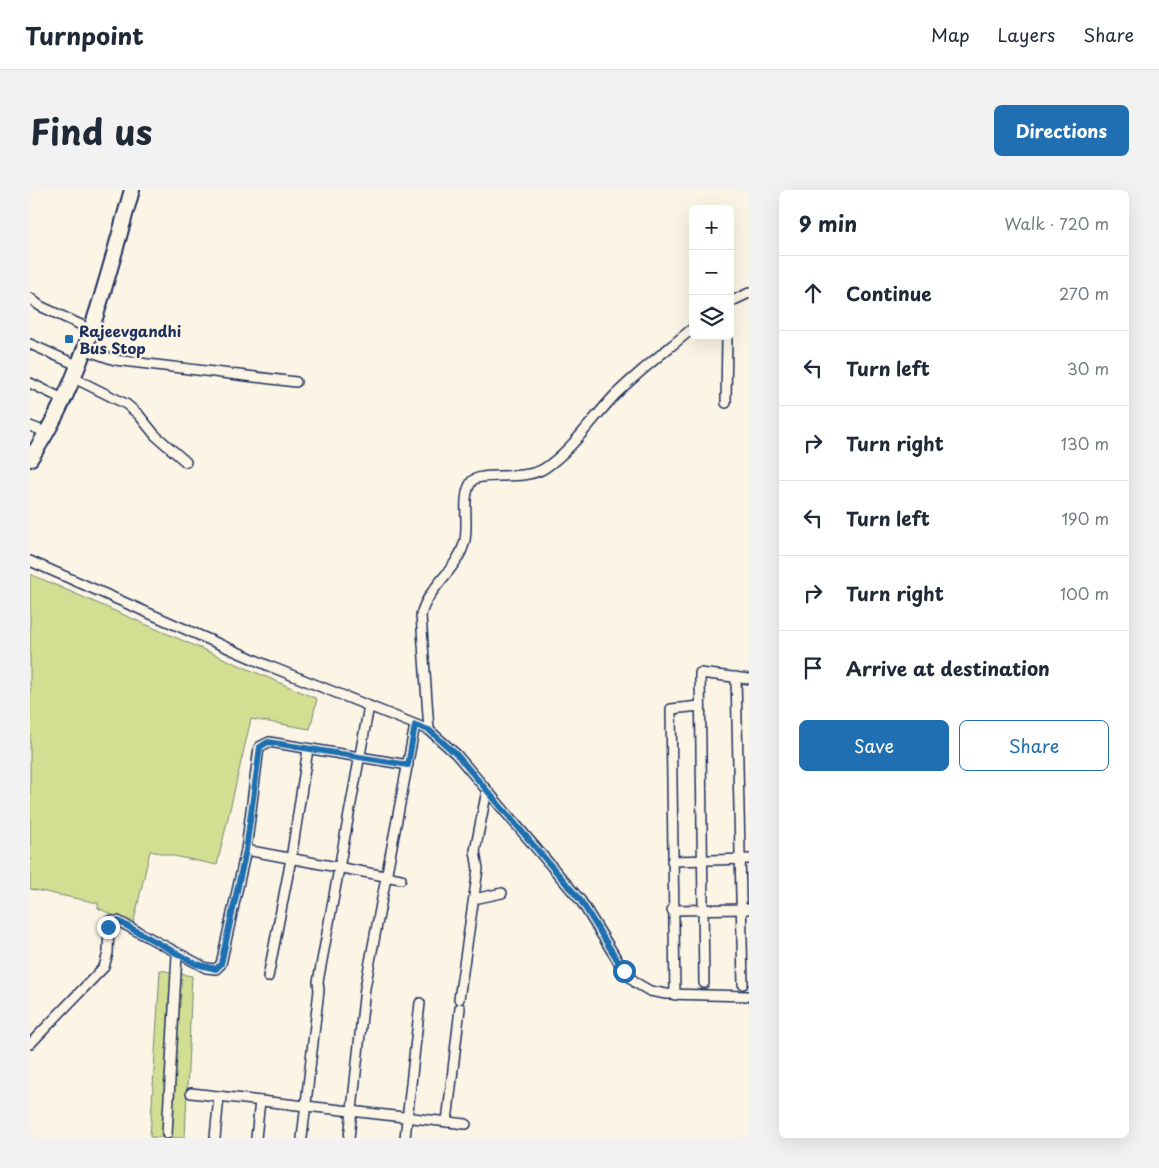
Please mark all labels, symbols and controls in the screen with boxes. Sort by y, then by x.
text: Turnpoint [25,17,144,53]
text: Map [931,21,970,48]
text: Layers [998,21,1055,48]
text: Share [1083,21,1134,48]
text: Find us [30,104,152,157]
button: Directions [994,105,1129,156]
map controls [689,205,734,340]
button: + [689,205,734,250]
text: 9 min [799,207,857,239]
text: Walk · 720 m [1005,211,1109,235]
button: − [689,250,734,295]
icon: ahead [799,279,827,307]
text: Continue [846,279,932,307]
text: 270 m [1059,281,1109,305]
button: layers [689,295,734,340]
place label: Rajeevgandhi Bus Stop [79,319,181,359]
marker: Rajeevgandhi Bus Stop [63,333,75,345]
icon: left [799,354,827,382]
text: Turn left [846,354,930,382]
text: 30 m [1067,356,1109,380]
icon: right [799,429,827,457]
text: Turn right [846,429,944,457]
text: 130 m [1061,431,1109,455]
icon: left [799,504,827,532]
text: Turn left [846,504,930,532]
text: 190 m [1061,506,1109,530]
icon: right [799,579,827,607]
text: Turn right [846,579,944,607]
text: 100 m [1060,581,1109,605]
icon: arrive [799,654,827,682]
text: Arrive at destination [846,654,1050,682]
button: Save [799,720,949,771]
button: Share [959,720,1109,771]
route end [97,916,120,939]
route start [613,960,636,983]

